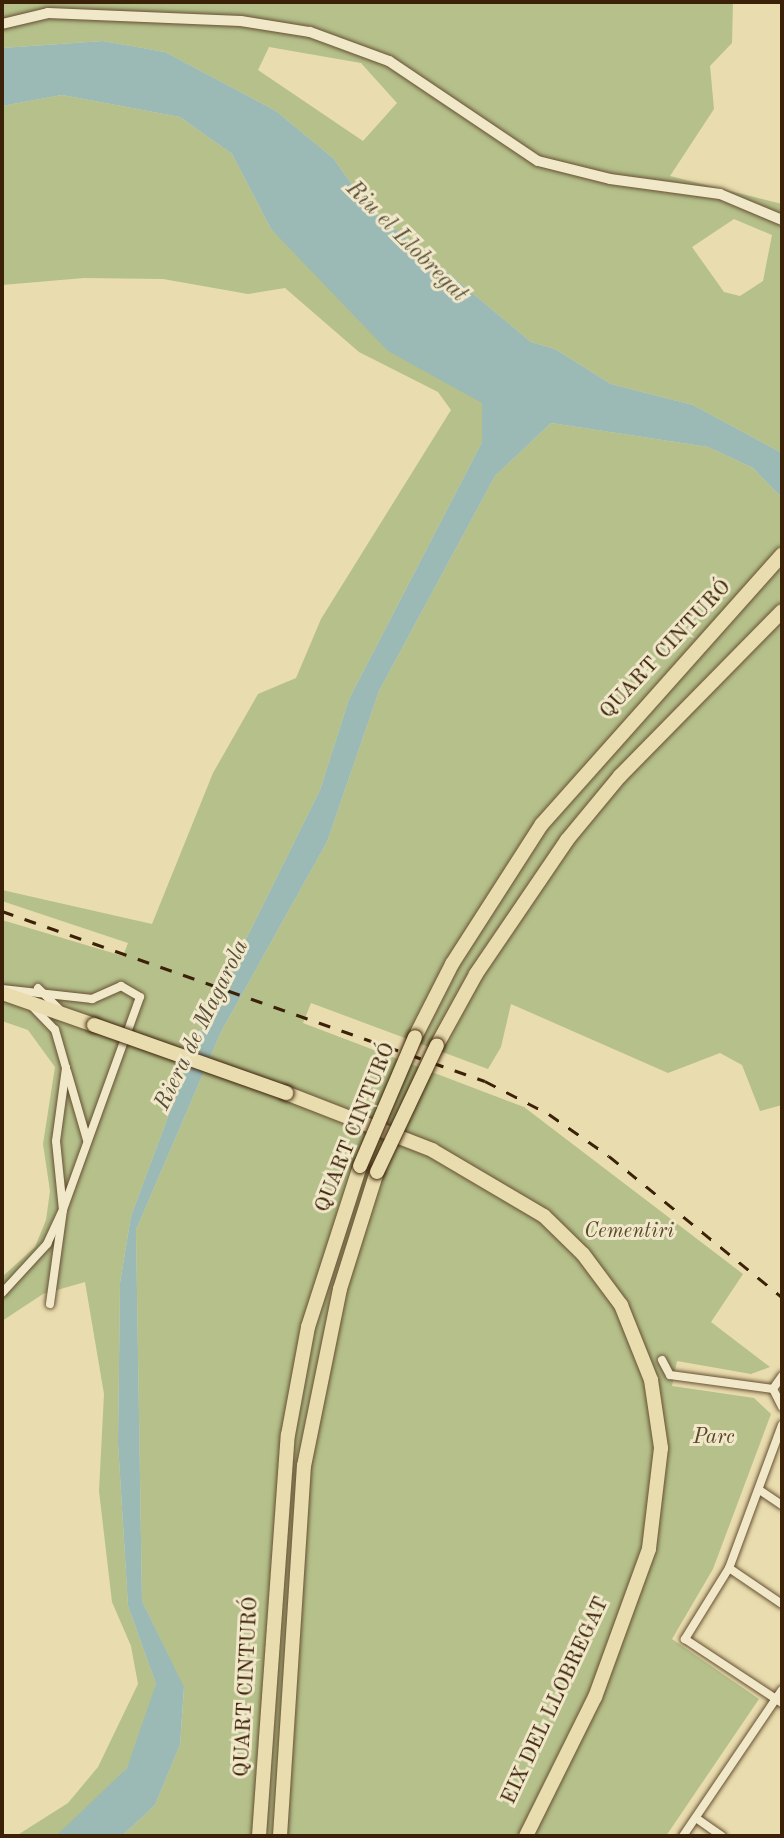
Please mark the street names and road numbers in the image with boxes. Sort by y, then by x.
street label: QUART CINTURÓ [595,575,737,725]
street label: QUART CINTURÓ [310,1040,402,1216]
street label: EIX DEL LLOBREGAT [497,1593,615,1809]
street label: QUART CINTURÓ [230,1596,264,1778]

